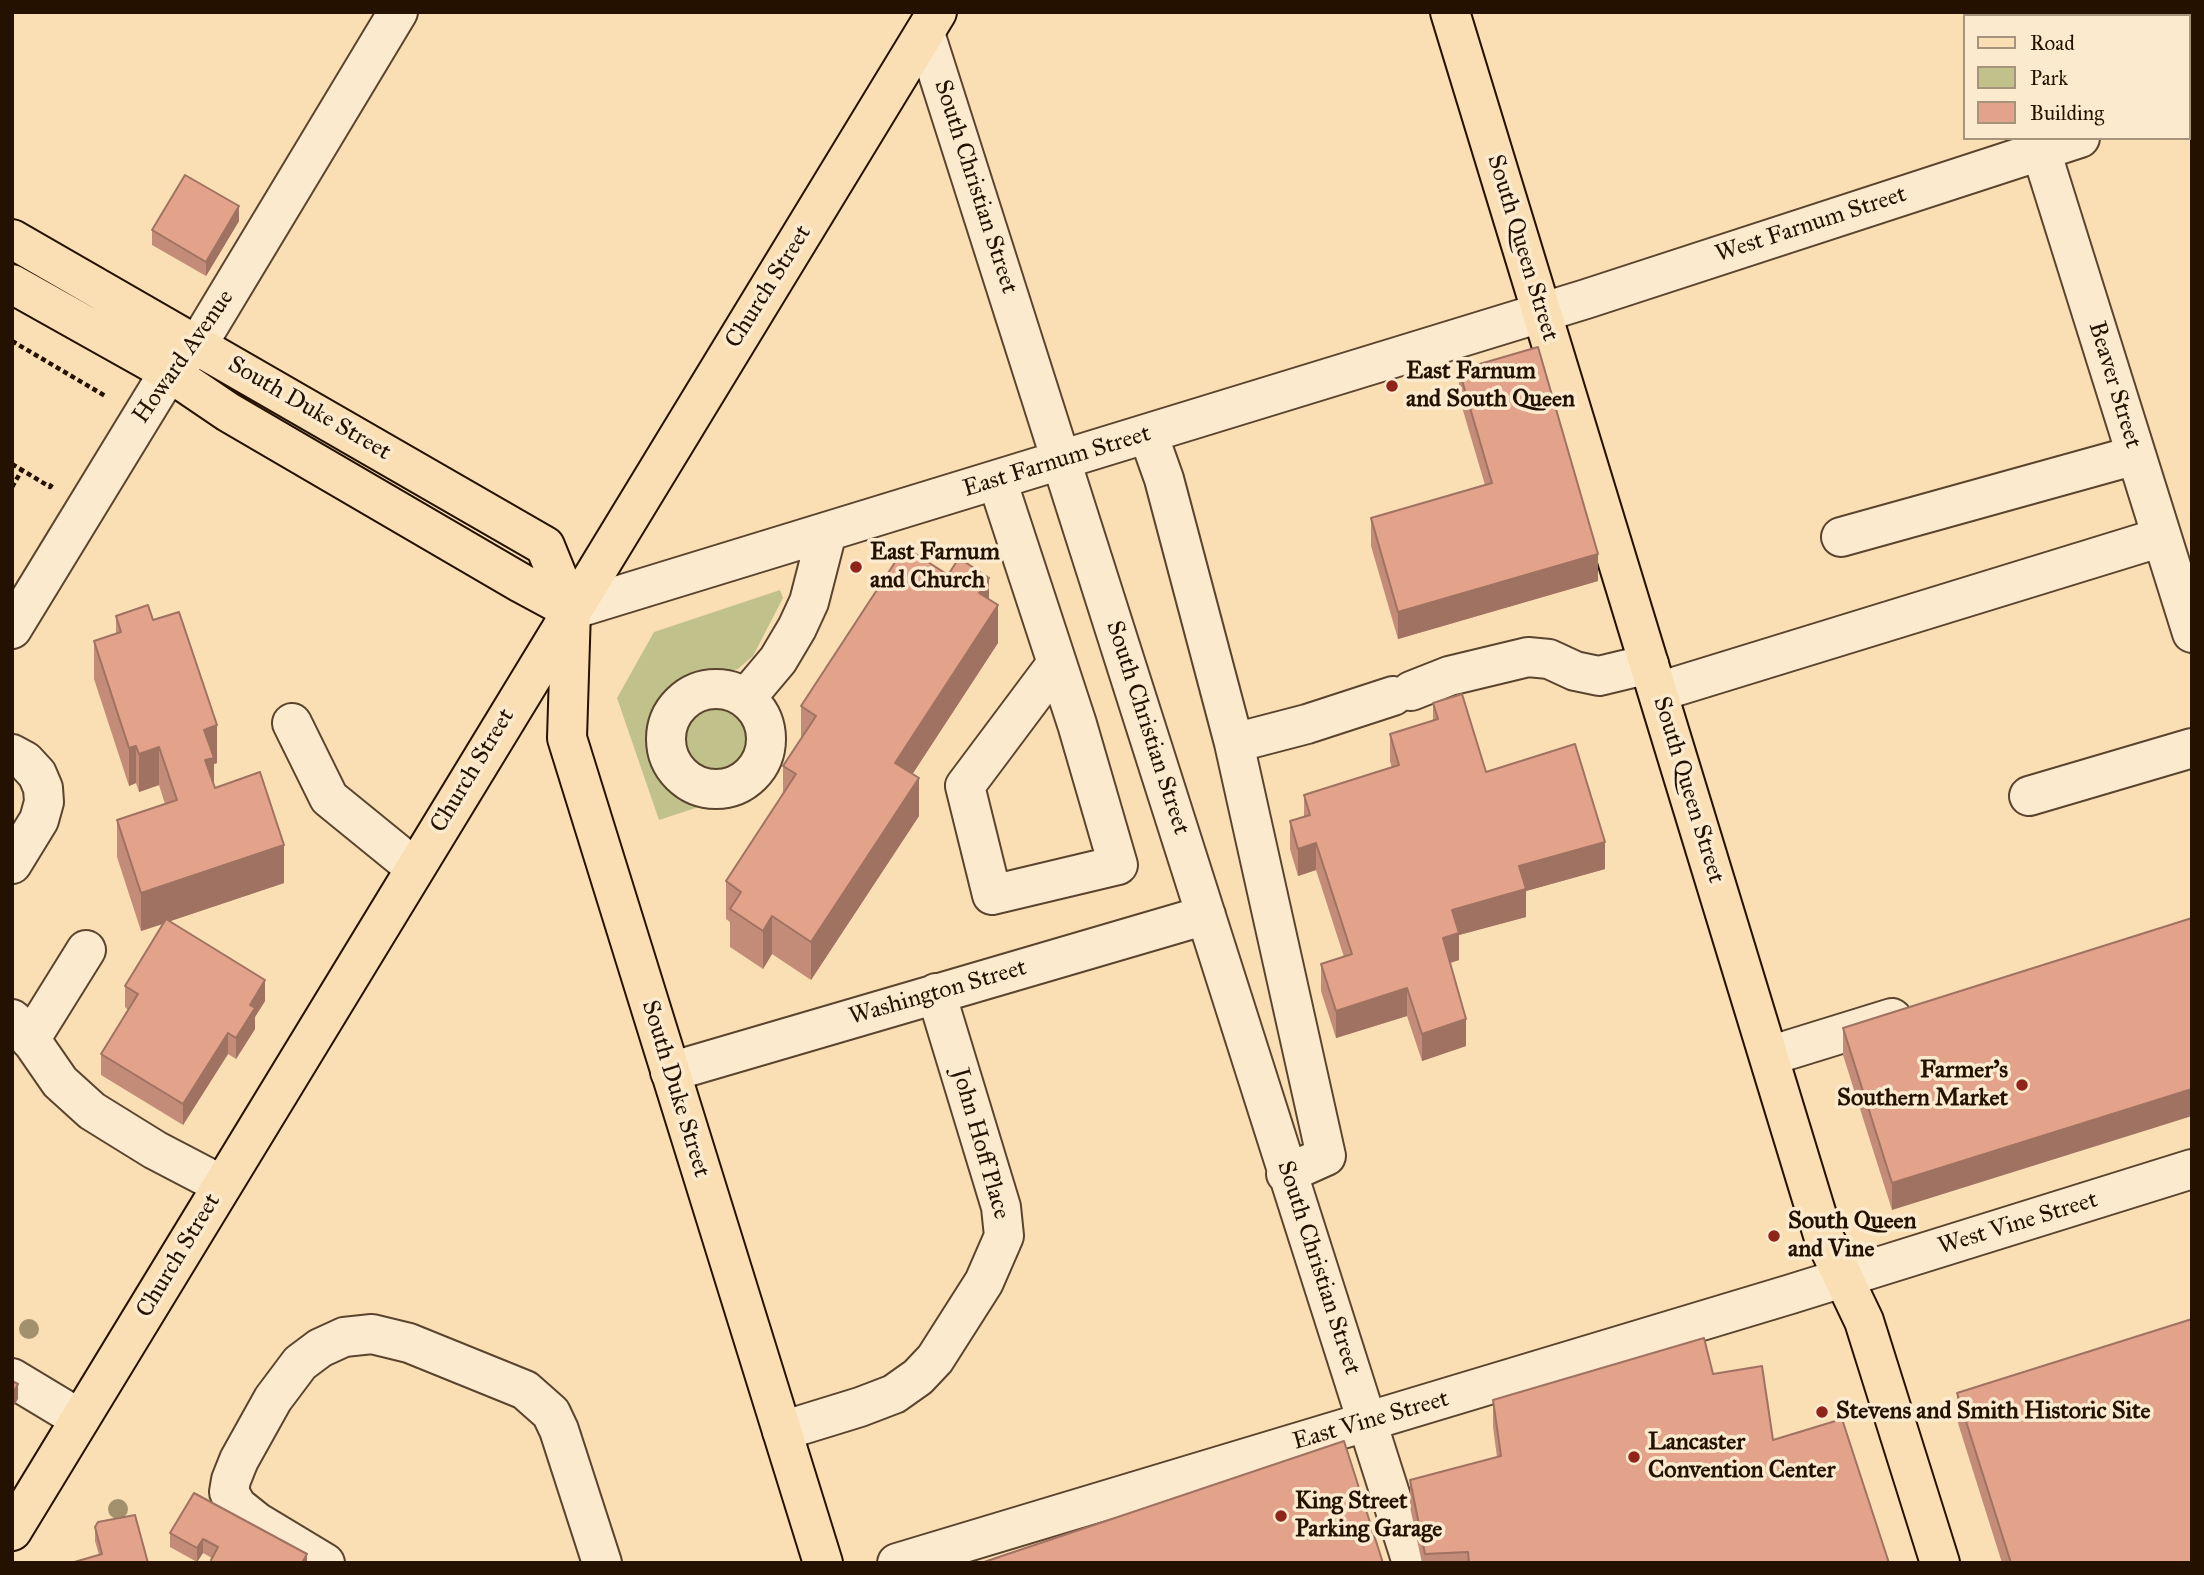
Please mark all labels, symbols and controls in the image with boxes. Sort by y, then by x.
legend [1962,14,2190,140]
text: Road [2030,30,2075,56]
text: Park [2030,65,2068,91]
street label: South Christian Street [927,77,1023,297]
text: Building [2030,100,2104,126]
street label: South Queen Street [1480,151,1564,345]
street label: West Farnum Street [1712,181,1910,269]
street label: Church Street [720,220,818,354]
street label: Howard Avenue [127,285,241,429]
street label: Beaver Street [2081,318,2147,452]
street label: South Duke Street [222,351,396,467]
place label: East Farnum and South Queen [1406,358,1575,414]
marker: East Farnum and South Queen [1384,378,1400,394]
street label: East Farnum Street [960,420,1154,504]
place label: East Farnum and Church [870,539,1000,595]
marker: East Farnum and Church [848,559,864,575]
street label: South Christian Street [1099,618,1195,838]
street label: South Queen Street [1646,693,1730,887]
street label: Church Street [425,704,521,838]
street label: Washington Street [846,954,1030,1032]
street label: South Duke Street [634,997,716,1181]
place label: Farmer's Southern Market [1837,1057,2008,1113]
street label: John Hoff Place [945,1065,1015,1223]
marker: Farmer's Southern Market [2014,1077,2030,1093]
street label: South Christian Street [1270,1158,1366,1378]
street label: West Vine Street [1935,1186,2101,1262]
street label: Church Street [131,1189,227,1323]
place label: South Queen and Vine [1788,1208,1917,1264]
marker: South Queen and Vine [1766,1228,1782,1244]
street label: East Vine Street [1290,1385,1452,1457]
place label: Stevens and Smith Historic Site [1836,1398,2150,1426]
marker: Stevens and Smith Historic Site [1814,1404,1830,1420]
place label: Lancaster Convention Center [1648,1429,1835,1485]
marker: Lancaster Convention Center [1626,1449,1642,1465]
place label: King Street Parking Garage [1295,1488,1442,1544]
marker: King Street Parking Garage [1273,1508,1289,1524]

